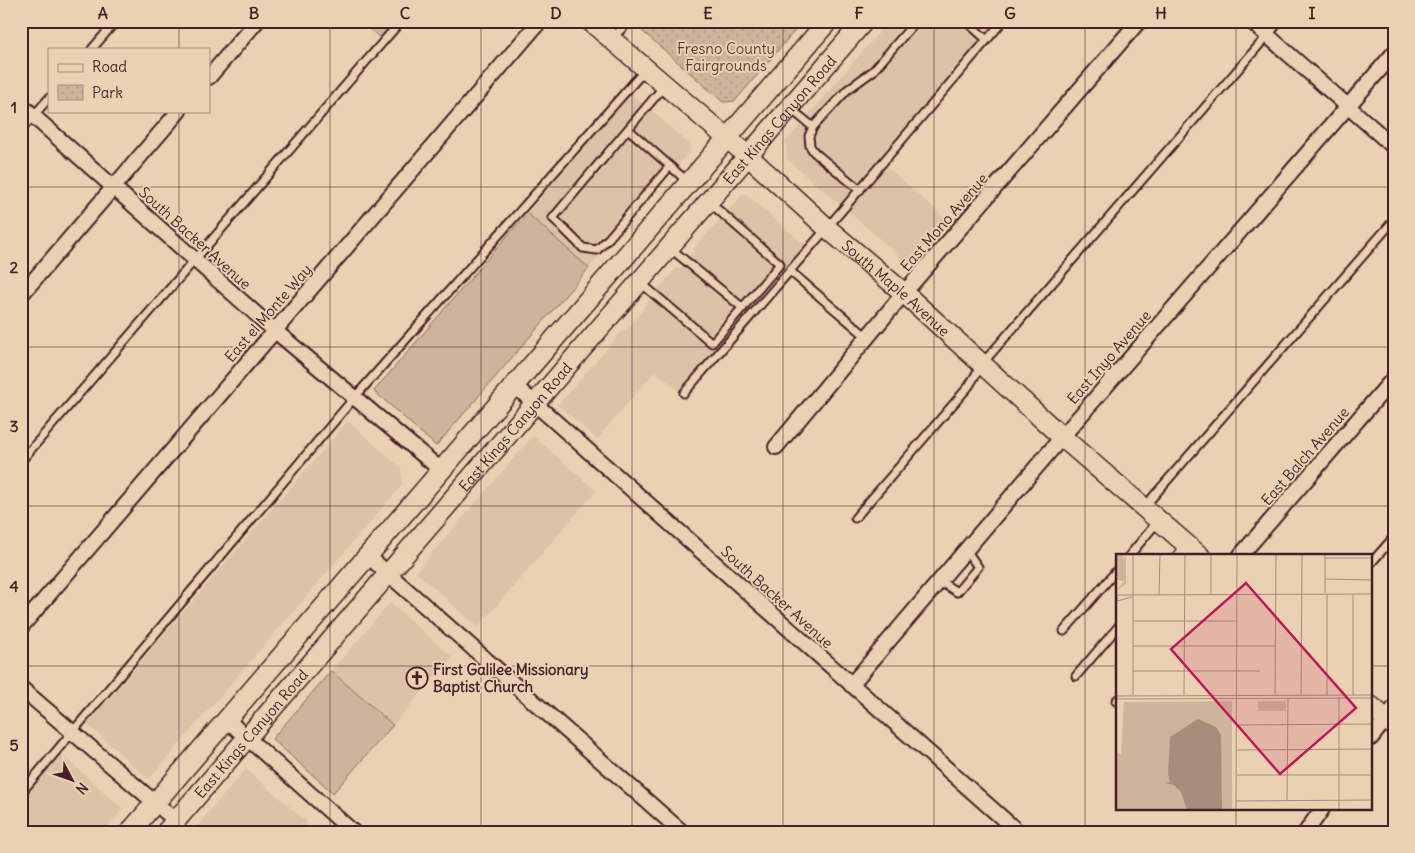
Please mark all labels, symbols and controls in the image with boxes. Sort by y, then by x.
text: A [98,3,108,23]
text: B [249,3,260,23]
text: C [400,3,411,23]
text: D [550,3,562,23]
text: E [703,3,713,23]
text: F [854,3,864,23]
text: G [1004,3,1016,23]
text: H [1155,3,1167,23]
text: I [1309,3,1316,23]
park label: Fresno County Fairgrounds [677,39,775,75]
legend [48,48,210,112]
street label: East Kings Canyon Road [718,51,840,188]
text: Road [92,57,127,76]
text: Park [92,83,123,102]
text: 1 [11,97,17,117]
street label: East Mono Avenue [896,169,992,275]
street label: South Backer Avenue [135,183,255,293]
street label: South Maple Avenue [838,235,954,340]
text: 2 [10,257,19,277]
street label: East el Monte Way [220,260,316,366]
street label: East Inyo Avenue [1063,306,1155,408]
street label: East Kings Canyon Road [454,358,576,495]
street label: East Balch Avenue [1257,403,1353,509]
text: 3 [9,416,19,436]
street label: South Backer Avenue [717,542,837,652]
inset map [1116,554,1372,810]
text: 4 [9,576,19,596]
place label: First Galilee Missionary Baptist Church [433,660,588,697]
street label: East Kings Canyon Road [190,665,312,802]
church icon: First Galilee Missionary Baptist Church [405,666,429,690]
text: 5 [9,735,19,755]
north arrow [48,756,98,806]
text: N [72,779,92,798]

